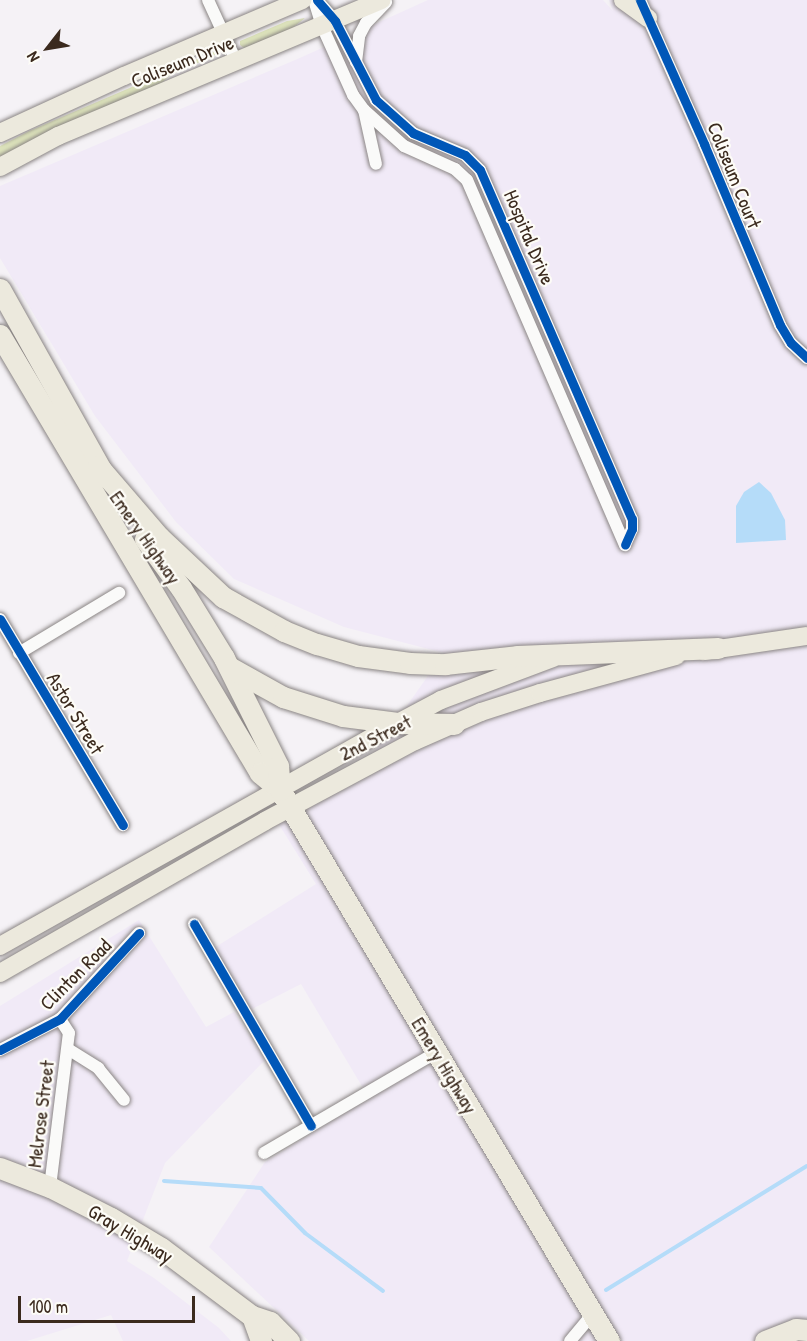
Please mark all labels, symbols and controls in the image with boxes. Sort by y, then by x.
north arrow [18,18,78,78]
street label: Coliseum Drive [127,30,237,92]
text: N [21,48,44,67]
street label: Coliseum Court [703,118,767,232]
street label: Hospital Drive [499,186,561,288]
street label: Emery Highway [105,486,187,588]
street label: Astor Street [42,668,110,758]
street label: 2nd Street [335,709,415,765]
street label: Clinton Road [34,933,116,1015]
street label: Emery Highway [407,1013,483,1117]
street label: Melrose Street [22,1059,58,1169]
street label: Gray Highway [84,1198,178,1268]
scale bar [21,1284,198,1322]
text: 100 m [29,1294,68,1319]

